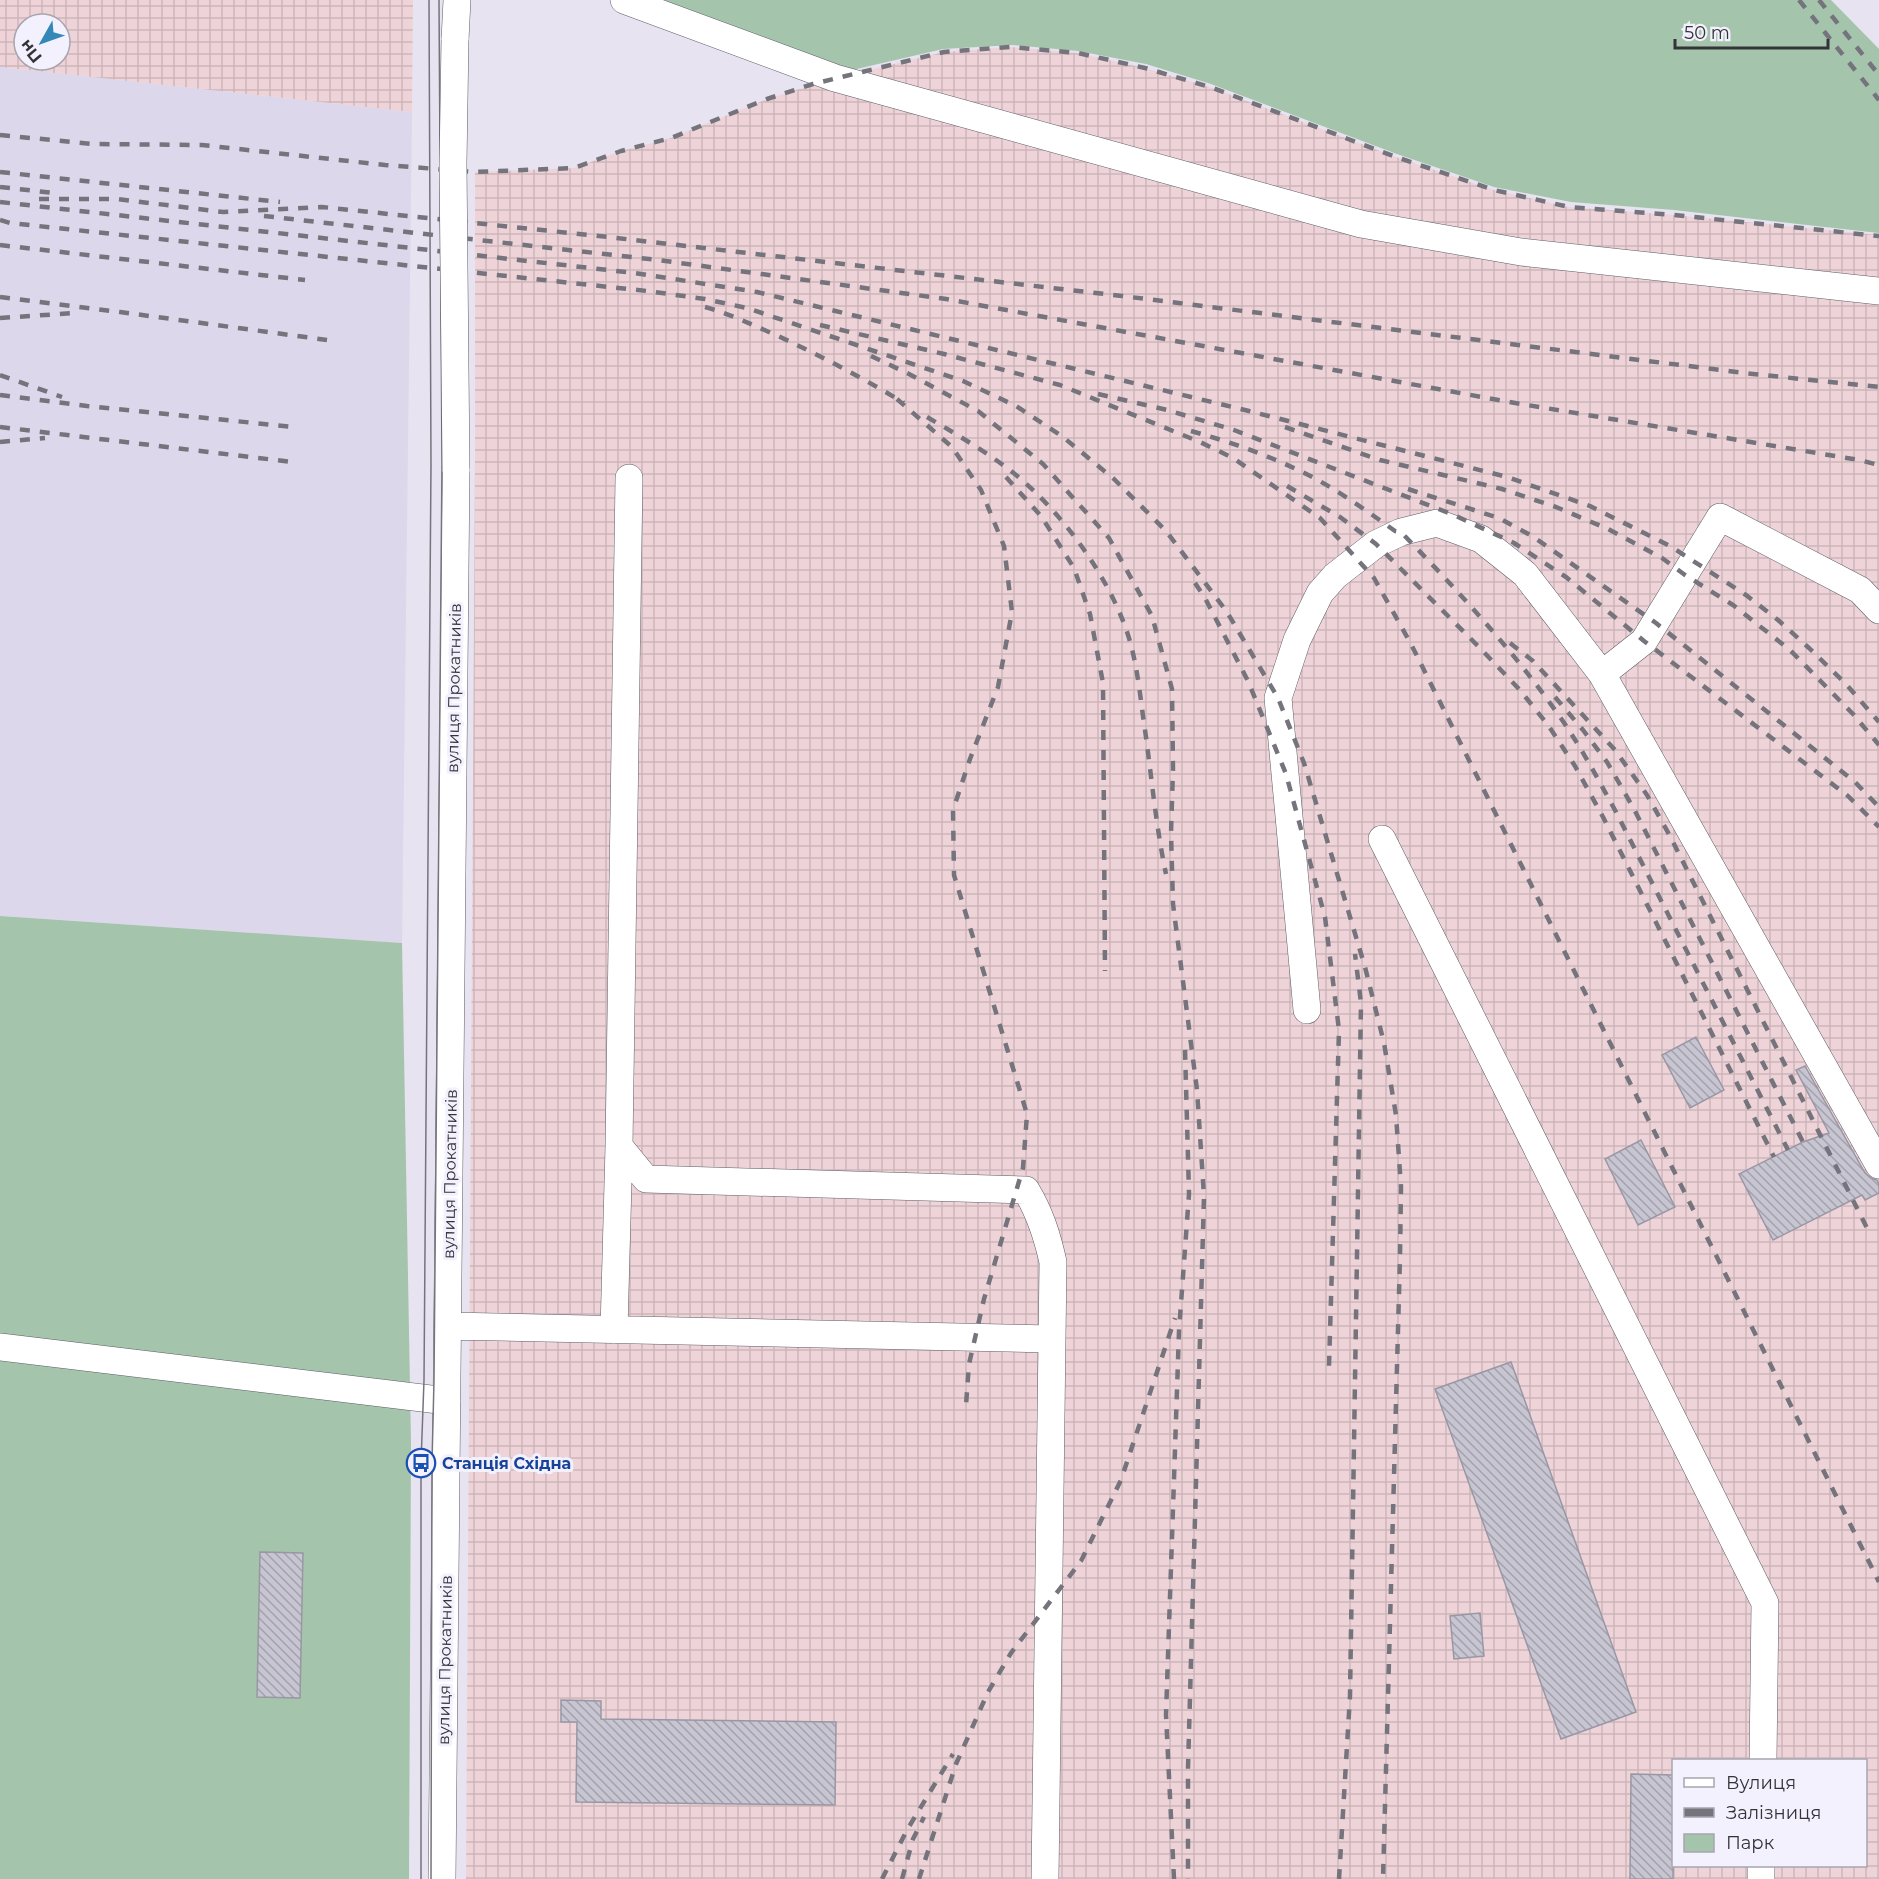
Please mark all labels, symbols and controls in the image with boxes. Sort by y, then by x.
north arrow [12,12,72,72]
scale bar [1675,12,1828,50]
text: 50 m [1684,22,1730,44]
text: Пн [16,36,46,67]
street label: вулиця Прокатників [443,603,465,773]
street label: вулиця Прокатників [439,1089,461,1259]
bus stop icon: Станція Східна [405,1447,437,1479]
place label: Станція Східна [442,1454,571,1473]
street label: вулиця Прокатників [434,1575,456,1745]
legend [1672,1759,1867,1867]
text: Вулиця [1726,1772,1796,1794]
text: Залізниця [1726,1802,1821,1824]
text: Парк [1726,1832,1775,1854]

